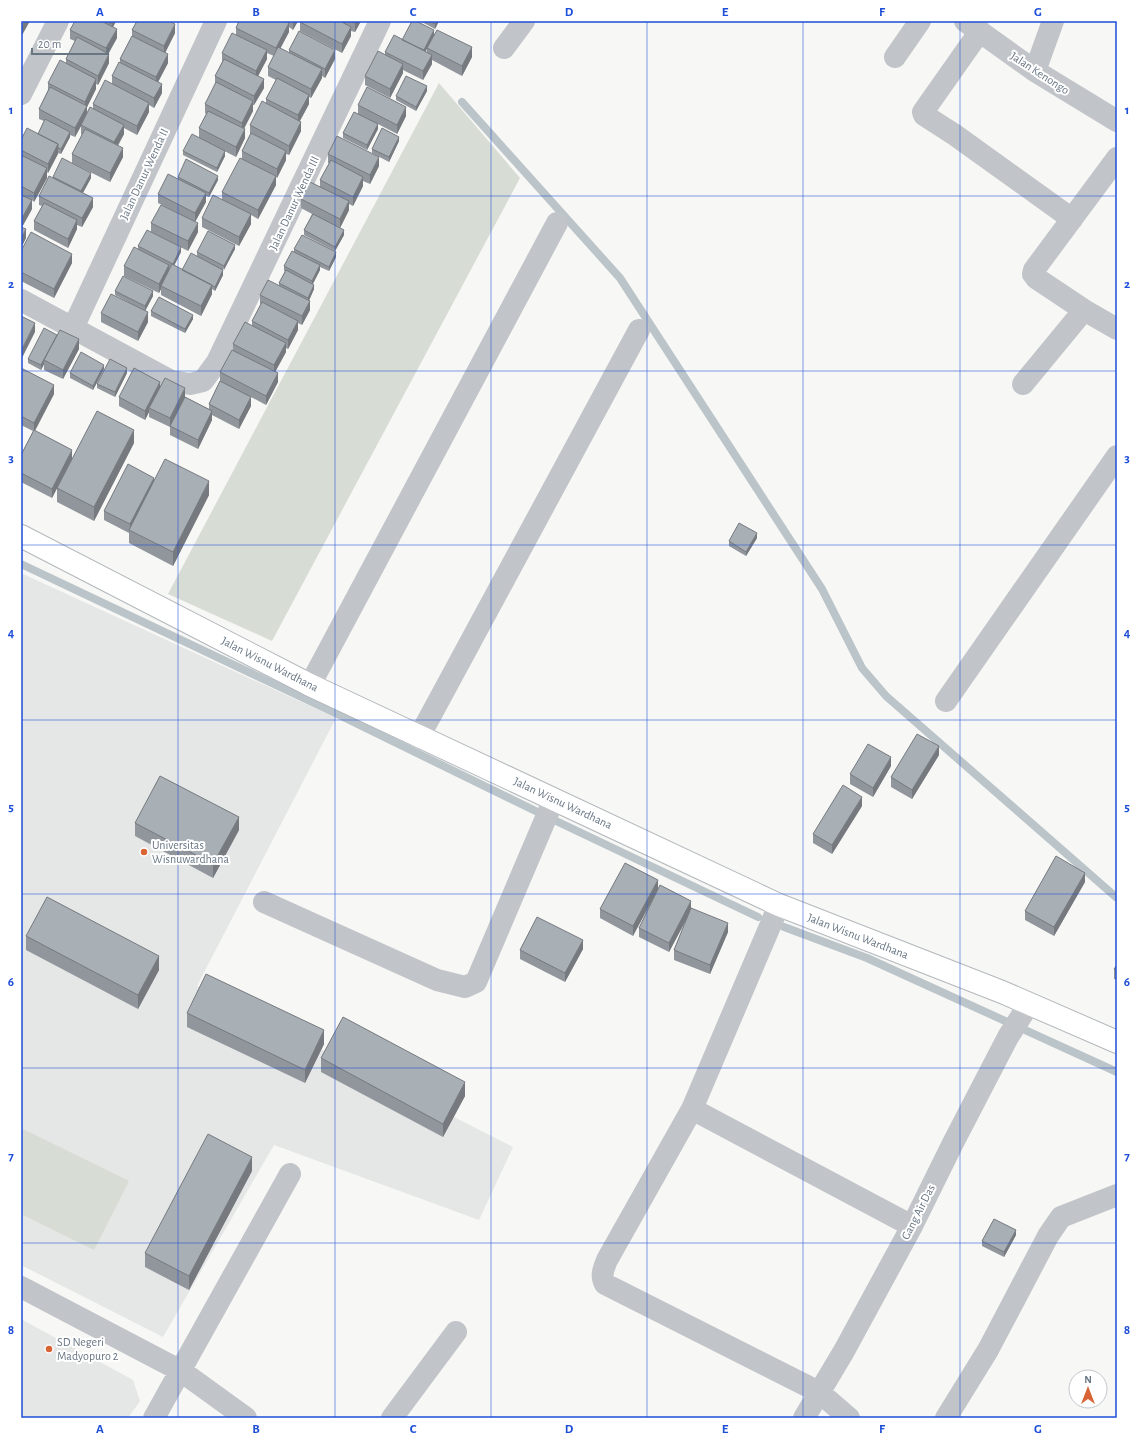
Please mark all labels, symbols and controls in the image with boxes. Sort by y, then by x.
text: A [96,6,104,19]
text: B [252,6,260,19]
text: C [410,6,417,19]
text: D [565,6,574,19]
text: E [722,6,729,19]
text: F [879,6,886,19]
text: G [1034,6,1042,19]
scale bar [32,30,108,56]
text: 20 m [38,38,61,50]
street label: Jalan Kenongo [1009,50,1072,96]
text: 1 [9,104,13,117]
text: 1 [1125,104,1129,117]
street label: Jalan Danur Wenda II [118,127,170,221]
street label: Jalan Danur Wenda III [267,154,321,252]
text: 2 [8,278,14,291]
text: 2 [1124,278,1130,291]
text: 3 [8,452,14,465]
text: 3 [1124,452,1130,465]
text: 4 [8,627,15,640]
text: 4 [1124,627,1131,640]
street label: Jalan Wisnu Wardhana [220,634,321,694]
street label: Jalan Wisnu Wardhana [512,775,614,831]
text: 5 [8,801,14,814]
text: 5 [1124,801,1130,814]
place label: Universitas Wisnuwardhana [152,839,229,865]
marker: Universitas Wisnuwardhana [139,847,149,857]
street label: Jalan Wisnu Wardhana [806,911,910,961]
text: 6 [8,976,14,989]
text: 6 [1124,976,1130,989]
text: 7 [8,1150,14,1163]
text: 7 [1124,1150,1130,1163]
street label: Gang Air Das [899,1183,937,1241]
text: 8 [8,1324,14,1337]
text: 8 [1124,1324,1130,1337]
place label: SD Negeri Madyopuro 2 [57,1336,119,1363]
marker: SD Negeri Madyopuro 2 [44,1344,54,1354]
north arrow [1068,1369,1108,1409]
text: N [1084,1374,1092,1385]
text: A [96,1423,104,1436]
text: B [252,1423,260,1436]
text: C [410,1423,417,1436]
text: D [565,1423,574,1436]
text: E [722,1423,729,1436]
text: F [879,1423,886,1436]
text: G [1034,1423,1042,1436]

